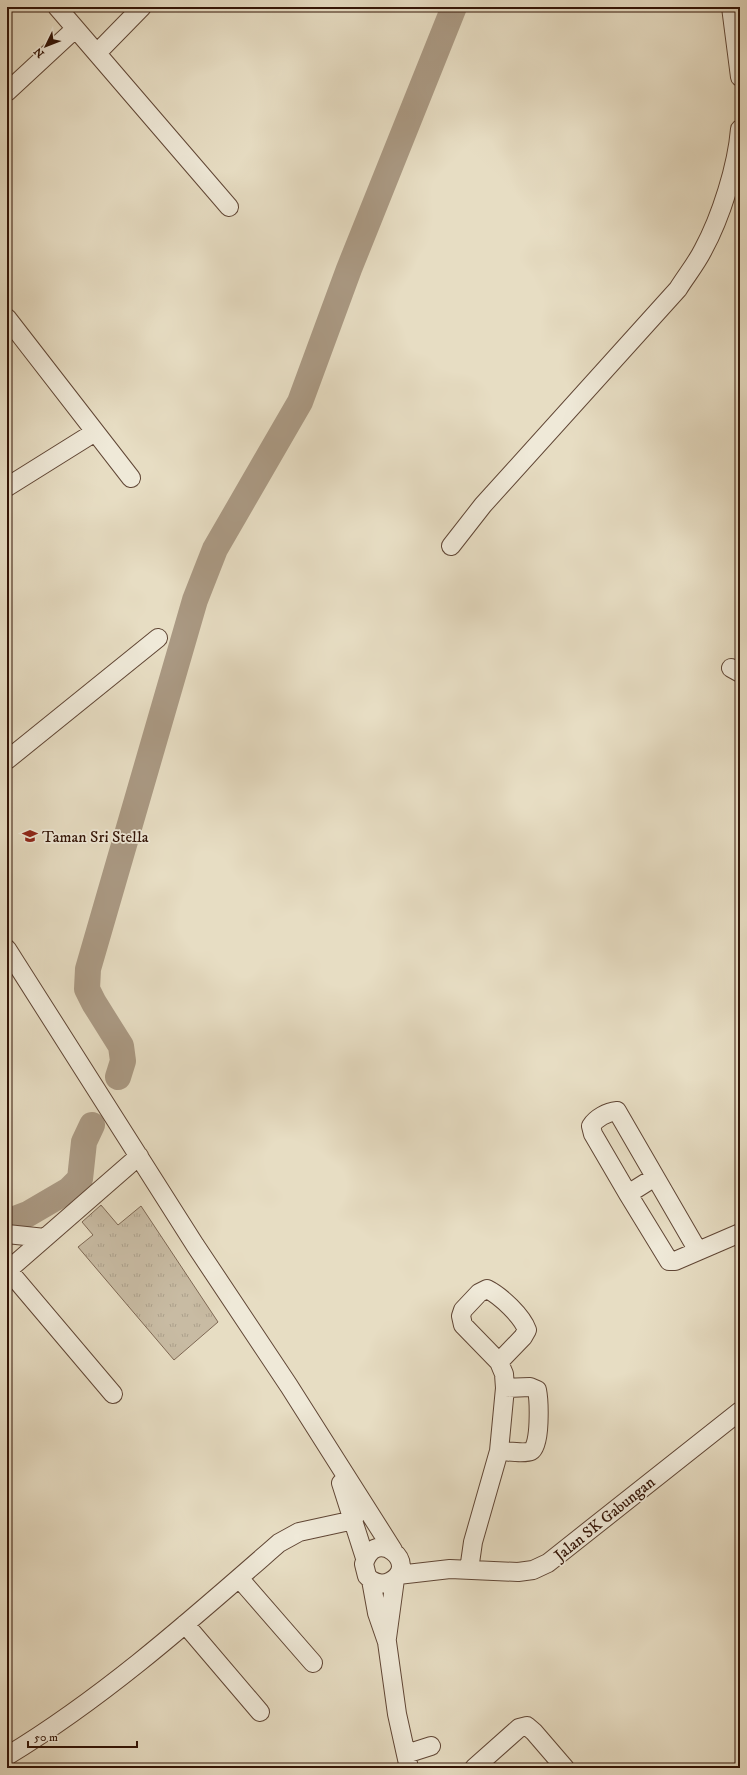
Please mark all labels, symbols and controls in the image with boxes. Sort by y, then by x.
north arrow [26,26,66,66]
text: N [31,44,48,60]
school or university icon: Taman Sri Stella [21,827,39,845]
place label: Taman Sri Stella [42,827,149,847]
street label: Jalan SK Gabungan [549,1472,660,1567]
scale bar [28,1723,137,1749]
text: 50 m [34,1730,58,1745]

